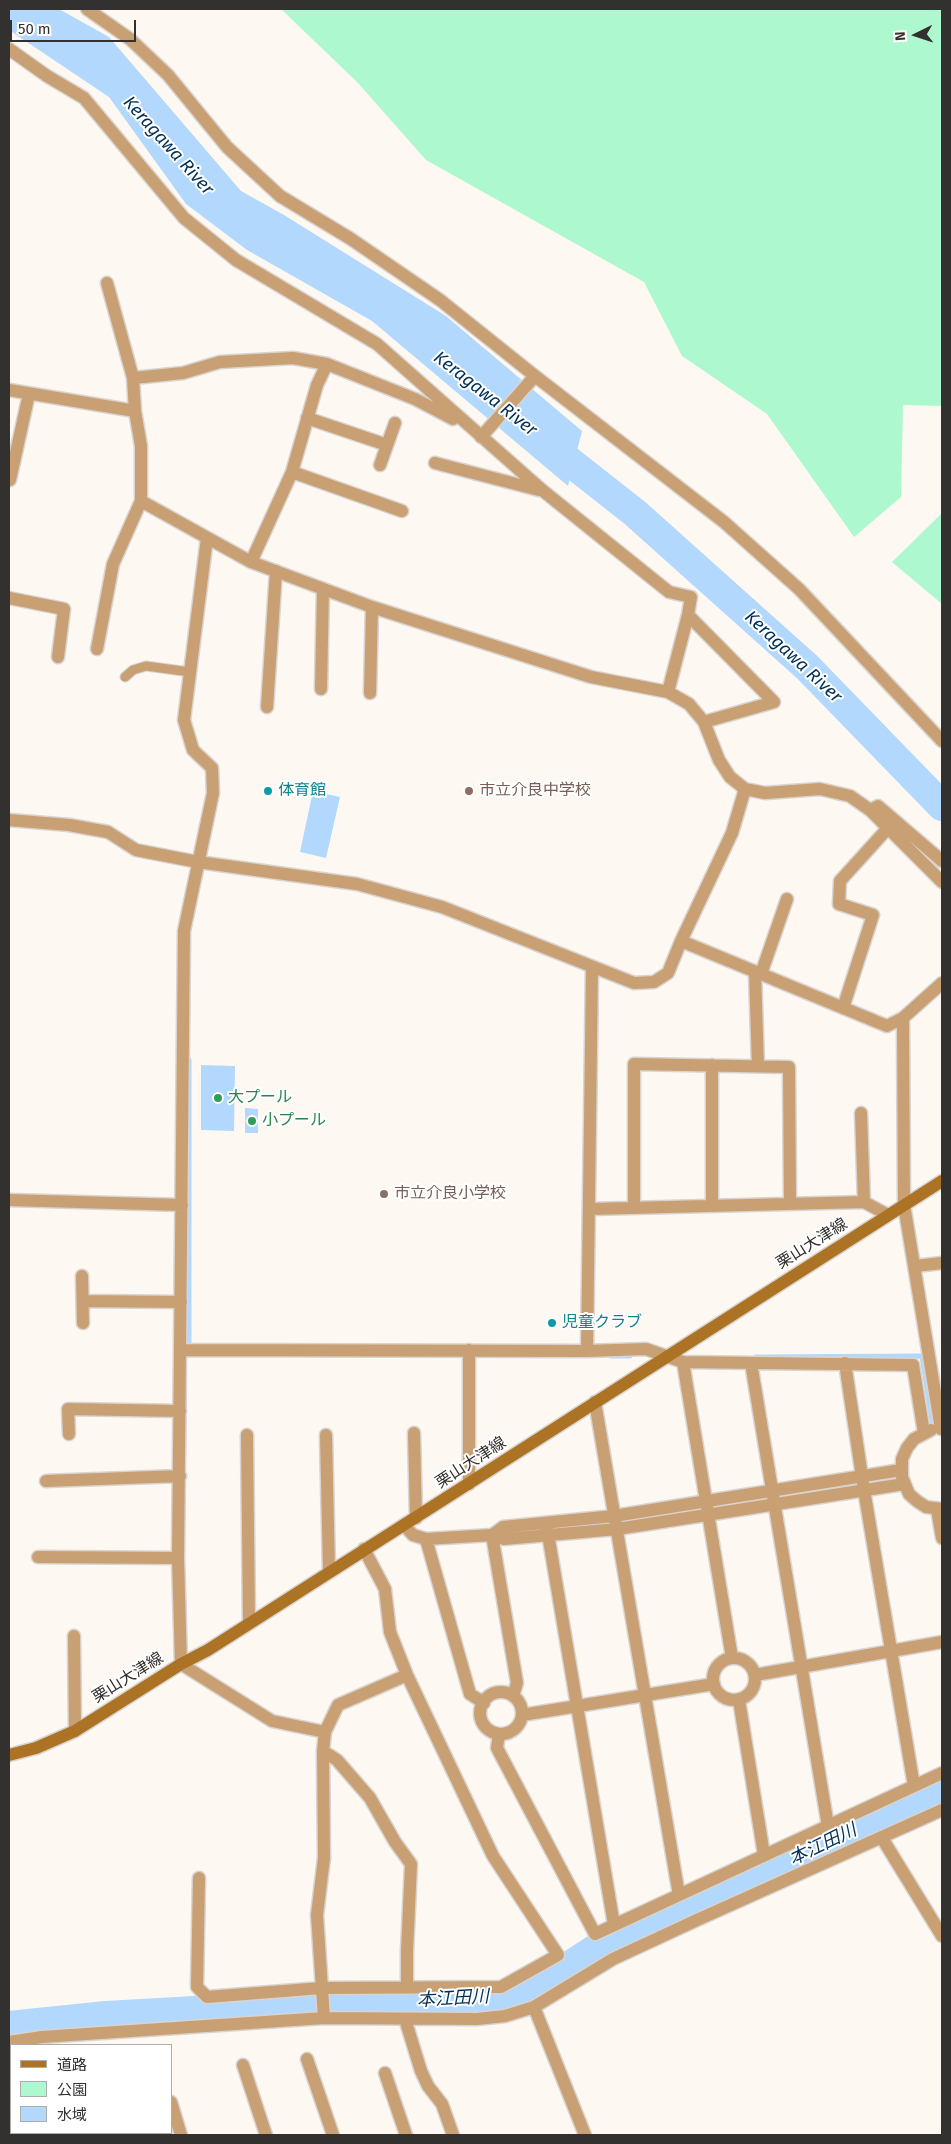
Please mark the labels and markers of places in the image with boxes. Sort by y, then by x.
place label: 体育館 [278,781,326,801]
place label: 市立介良中学校 [479,781,591,801]
marker: 体育館 [262,785,274,797]
marker: 市立介良中学校 [463,785,475,797]
place label: 大プール [228,1088,292,1108]
marker: 大プール [212,1092,224,1104]
place label: 小プール [262,1111,326,1131]
marker: 小プール [246,1115,258,1127]
place label: 市立介良小学校 [394,1184,506,1204]
marker: 市立介良小学校 [378,1188,390,1200]
place label: 児童クラブ [562,1313,642,1333]
marker: 児童クラブ [546,1317,558,1329]

